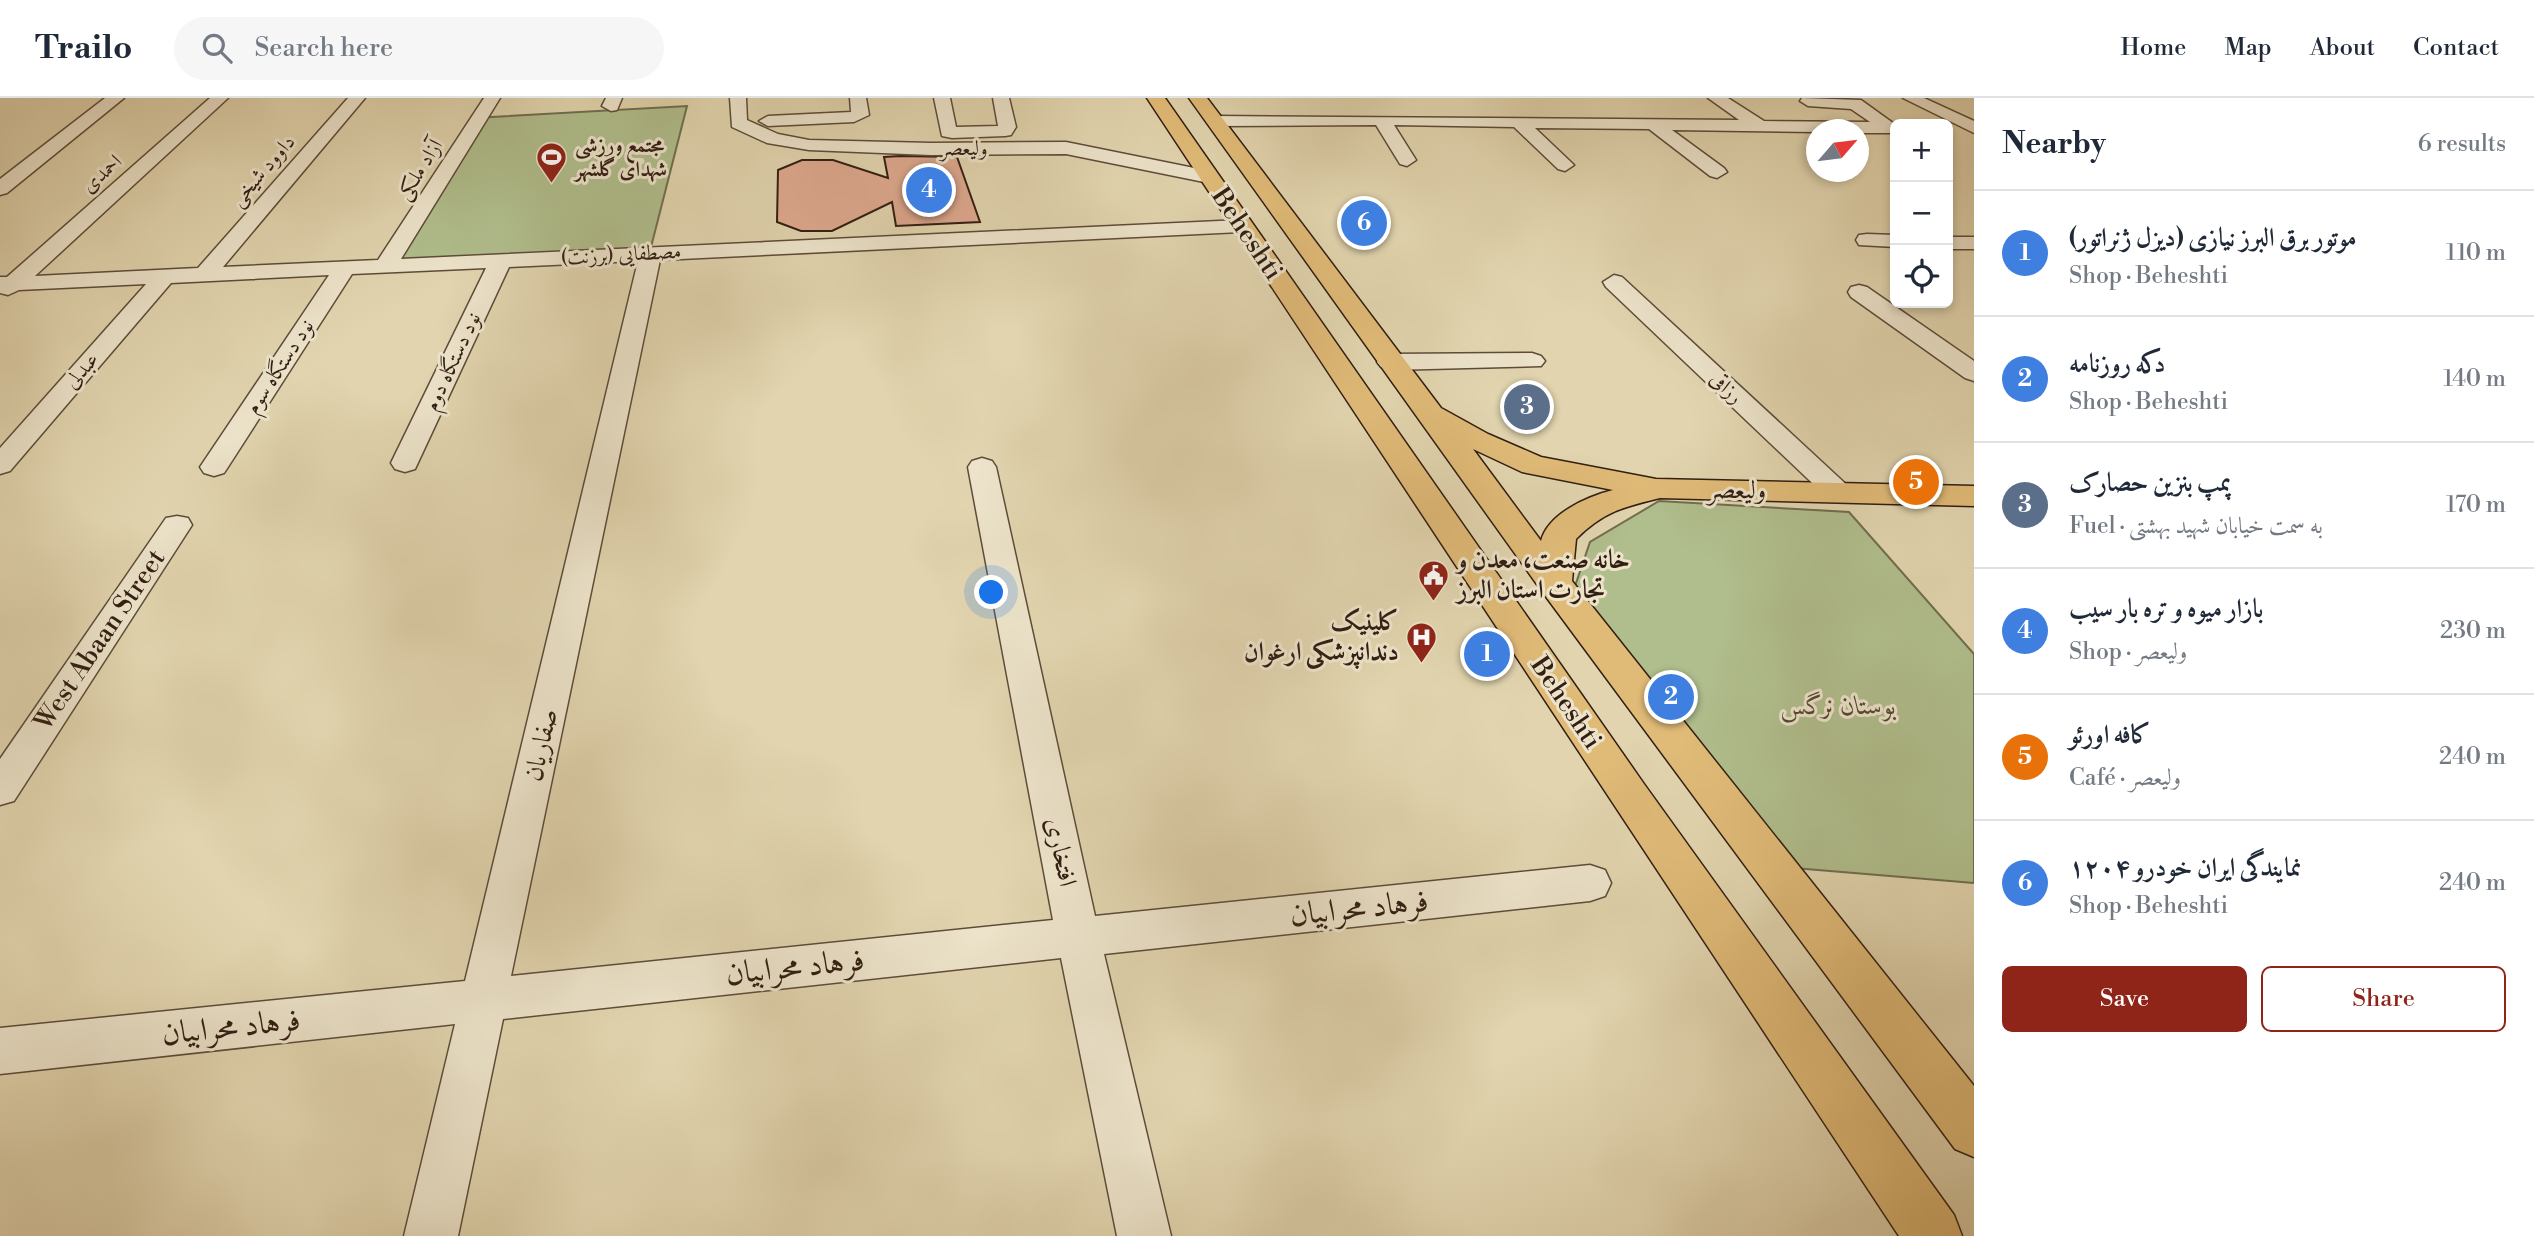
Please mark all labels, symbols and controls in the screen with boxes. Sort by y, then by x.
search box [174,17,664,80]
text: Trailo [35,28,132,69]
icon: search [198,29,236,67]
text: Search here [254,32,393,64]
text: Home [2121,33,2186,63]
text: Map [2224,33,2272,63]
text: About [2310,33,2375,63]
text: Contact [2413,33,2499,63]
north arrow [1806,119,1869,182]
map controls [1890,119,1953,308]
button: + [1890,119,1953,182]
text: Nearby [2002,125,2106,163]
street label: داوود شیخی [225,130,301,212]
text: 6 results [2418,130,2506,158]
street label: آزاد ملکی [390,132,450,206]
place label: مجتمع ورزشی شهدای گلشهر [573,133,667,183]
street label: ولیعصر [938,136,988,162]
sports icon: مجتمع ورزشی شهدای گلشهر [535,141,569,185]
street label: احمدی [76,149,128,199]
pin: 4 [906,164,952,216]
street label: Beheshti [1204,181,1290,286]
button: − [1890,182,1953,245]
pin: 6 [1341,197,1387,249]
text: موتور برق البرز نیازی (دیزل ژنراتور) [2069,222,2357,254]
street label: مصطفایی (برزنت) [560,239,682,271]
text: 1 [2019,239,2031,267]
text: 110 m [2446,239,2506,267]
button: locate [1890,245,1953,308]
text: Shop · Beheshti [2069,262,2228,290]
street label: نود دستگاه دوم [418,308,491,417]
street label: نود دستگاه سوم [239,314,323,421]
street label: عبدلی [59,347,105,395]
text: دکه روزنامه [2069,348,2166,380]
text: 2 [2018,365,2032,393]
text: 140 m [2443,365,2506,393]
street label: رزاقی [1704,366,1748,410]
pin: 3 [1504,381,1550,433]
text: Shop · Beheshti [2069,388,2228,416]
pin: 5 [1893,456,1939,508]
text: پمپ بنزین حصارک [2069,467,2231,499]
street label: ولیعصر [1704,473,1767,507]
text: 3 [2018,491,2032,519]
text: 170 m [2446,491,2506,519]
text: Fuel · به سمت خیابان شهید بهشتی [2069,512,2323,540]
street label: West Abaan Street [27,544,172,737]
place label: خانه صنعت، معدن و تجارت استان البرز [1454,544,1630,606]
public building icon: خانه صنعت، معدن و تجارت استان البرز [1417,558,1451,602]
your location [974,575,1008,609]
text: بازار میوه و تره بار سیب [2069,593,2263,625]
place label: کلینیک دندانپزشکی ارغوان [1244,606,1399,669]
text: 4 [2017,617,2033,645]
text: 230 m [2440,617,2506,645]
hospital icon: کلینیک دندانپزشکی ارغوان [1405,620,1439,664]
pin: 1 [1464,628,1510,680]
text: Shop · ولیعصر [2069,638,2187,666]
street label: Beheshti [1523,650,1609,755]
pin: 2 [1648,671,1694,723]
park label: بوستان نرگس [1780,690,1896,723]
street label: صفاریان [517,706,565,784]
text: کافه اورئو [2069,719,2151,751]
text: 5 [2018,743,2032,771]
text: 240 m [2439,743,2506,771]
text: Café · ولیعصر [2069,764,2181,792]
street label: افتخاری [1038,815,1084,889]
text: ۱۲۰۴ نمایندگی ایران خودرو [2069,852,2302,884]
text: 6 [2018,869,2032,897]
text: 240 m [2439,869,2506,897]
street label: فرهاد محرابیان [1288,881,1430,935]
text: Shop · Beheshti [2069,892,2228,920]
street label: فرهاد محرابیان [724,940,866,994]
button: Save [2002,966,2247,1032]
button: Share [2261,966,2506,1032]
street label: فرهاد محرابیان [160,1000,302,1054]

